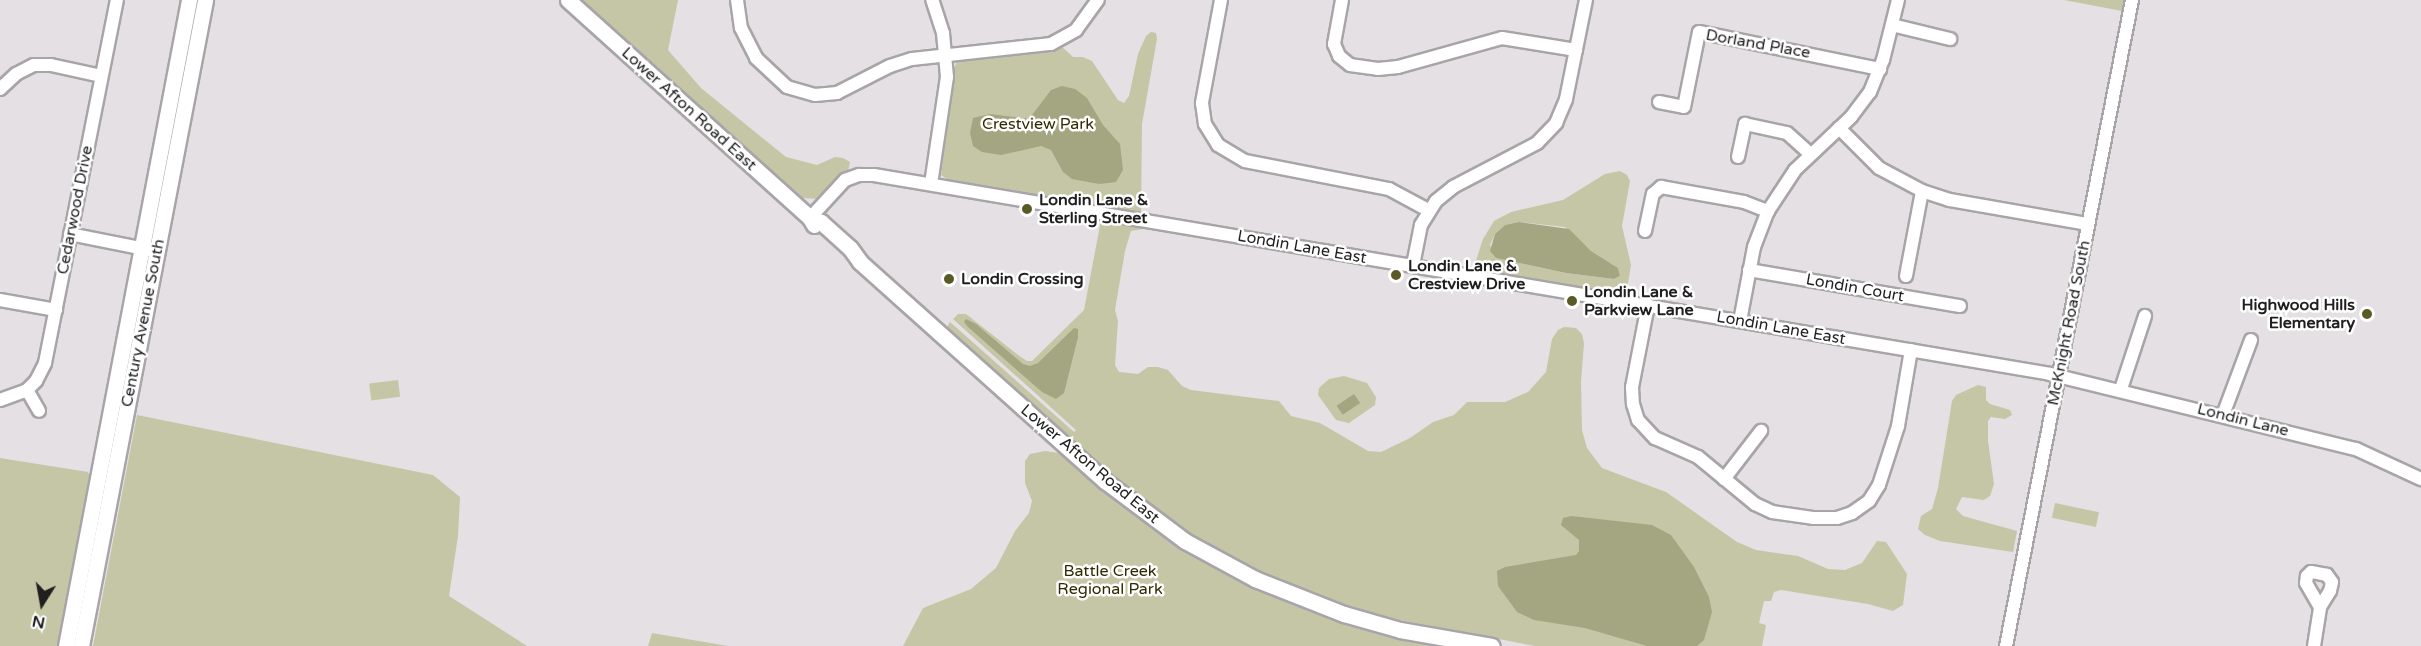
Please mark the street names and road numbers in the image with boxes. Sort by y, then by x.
street label: Dorland Place [1704,25,1812,63]
street label: Lower Afton Road East [618,43,760,175]
street label: Cedarwood Drive [53,144,97,276]
street label: Londin Lane East [1236,226,1368,268]
street label: Century Avenue South [117,237,169,409]
street label: McKnight Road South [2044,239,2094,407]
street label: Londin Court [1804,270,1906,306]
street label: Londin Lane East [1715,307,1847,349]
street label: Londin Lane [2195,399,2291,441]
street label: Lower Afton Road East [1017,400,1163,528]

